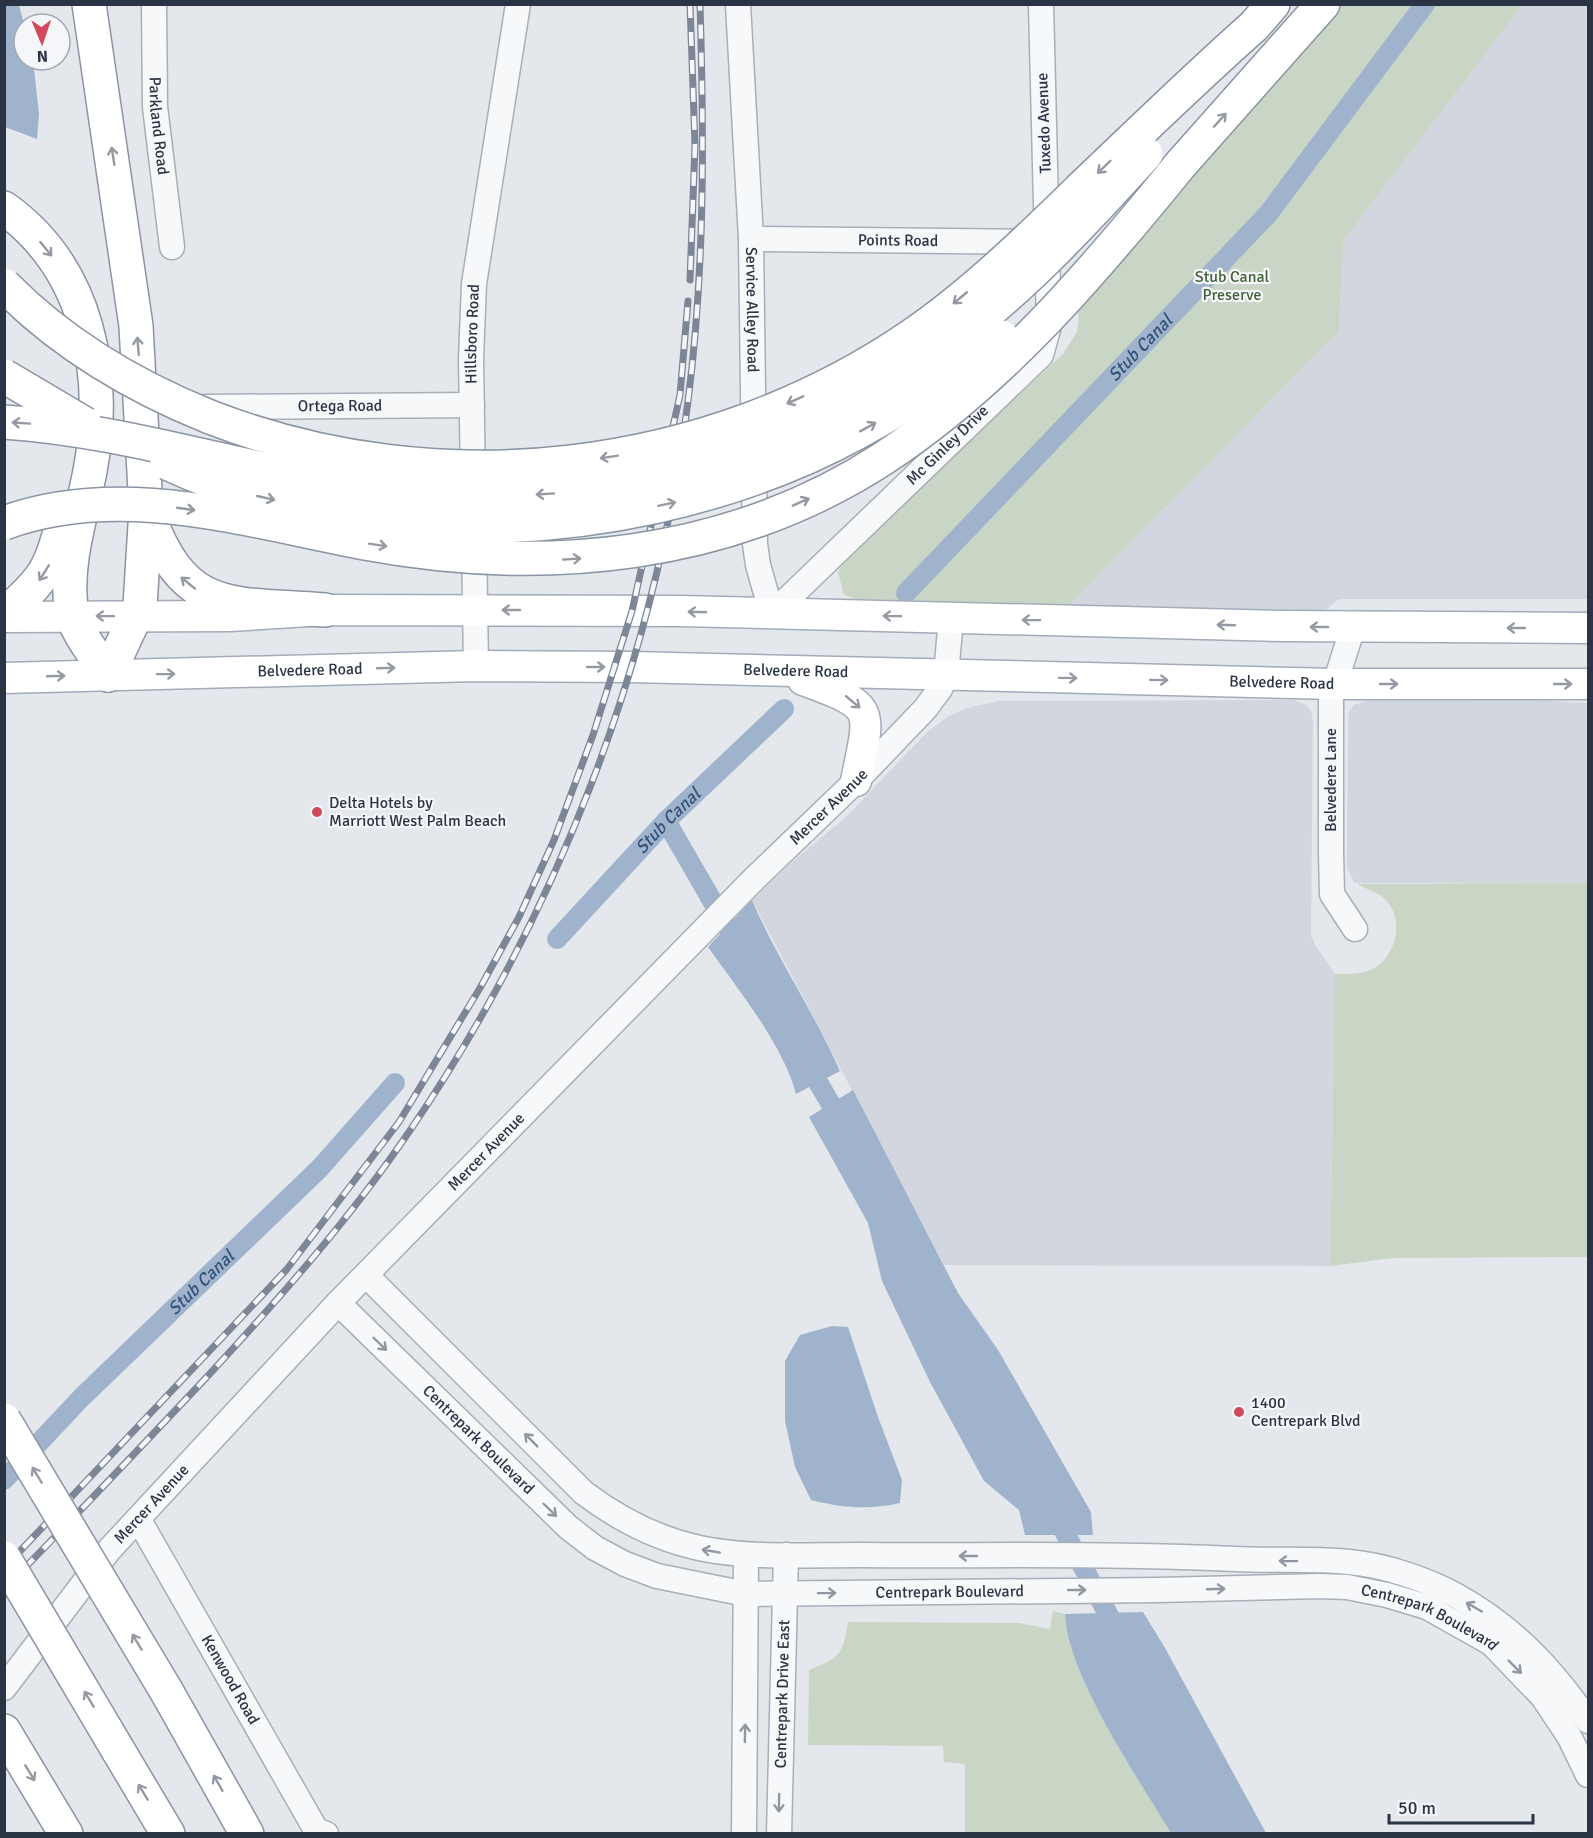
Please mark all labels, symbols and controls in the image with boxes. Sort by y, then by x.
north arrow [12,12,72,72]
text: N [37,46,48,66]
street label: Tuxedo Avenue [1032,72,1056,174]
street label: Parkland Road [145,77,173,176]
one-way arrow [1213,113,1227,128]
one-way arrow [107,147,118,167]
one-way arrow [1096,159,1111,174]
street label: Points Road [858,230,938,251]
one-way arrow [40,240,53,256]
street label: Service Alley Road [741,247,763,373]
park label: Stub Canal Preserve [1195,267,1270,305]
street label: Hillsboro Road [461,284,484,384]
one-way arrow [952,292,968,305]
water label: Stub Canal [1103,309,1178,386]
one-way arrow [132,337,143,357]
one-way arrow [786,395,804,407]
street label: Ortega Road [298,396,382,416]
street label: Mc Ginley Drive [902,401,993,489]
one-way arrow [12,418,32,429]
one-way arrow [859,421,876,433]
one-way arrow [599,451,619,462]
one-way arrow [536,489,556,500]
one-way arrow [256,493,275,504]
one-way arrow [791,496,809,507]
one-way arrow [656,498,676,509]
one-way arrow [176,504,196,515]
one-way arrow [368,540,387,551]
one-way arrow [562,553,582,564]
one-way arrow [38,565,51,582]
one-way arrow [180,576,196,589]
one-way arrow [501,604,521,616]
one-way arrow [688,606,708,617]
one-way arrow [95,610,115,621]
one-way arrow [883,611,903,622]
one-way arrow [1021,614,1041,625]
one-way arrow [1216,619,1236,630]
one-way arrow [1309,621,1329,633]
one-way arrow [1507,622,1527,634]
street label: Belvedere Road [257,659,363,682]
street label: Belvedere Road [743,660,849,682]
one-way arrow [586,661,606,673]
one-way arrow [375,662,395,674]
one-way arrow [156,668,176,680]
one-way arrow [46,670,66,681]
street label: Belvedere Road [1229,671,1335,694]
one-way arrow [1057,672,1077,683]
one-way arrow [1148,674,1168,686]
one-way arrow [1378,678,1398,690]
one-way arrow [1553,678,1573,690]
one-way arrow [846,695,861,709]
street label: Belvedere Lane [1321,728,1341,832]
street label: Mercer Avenue [785,765,872,849]
water label: Stub Canal [630,782,706,858]
place label: Delta Hotels by Marriott West Palm Beach [329,793,506,831]
marker: Delta Hotels by Marriott West Palm Beach [310,805,324,819]
street label: Mercer Avenue [444,1109,529,1195]
water label: Stub Canal [163,1244,240,1320]
one-way arrow [373,1337,388,1351]
street label: Centrepark Boulevard [418,1381,539,1499]
place label: 1400 Centrepark Blvd [1251,1393,1360,1431]
marker: 1400 Centrepark Blvd [1232,1405,1246,1419]
one-way arrow [524,1433,538,1448]
street label: Mercer Avenue [110,1460,193,1548]
one-way arrow [31,1467,43,1484]
one-way arrow [542,1502,557,1517]
one-way arrow [701,1545,721,1556]
one-way arrow [959,1550,979,1561]
one-way arrow [1279,1555,1299,1567]
street label: Centrepark Boulevard [1359,1580,1503,1655]
street label: Centrepark Boulevard [875,1581,1024,1603]
one-way arrow [1206,1583,1226,1594]
one-way arrow [1067,1584,1087,1596]
one-way arrow [817,1587,837,1599]
one-way arrow [1466,1601,1483,1613]
street label: Centrepark Drive East [771,1619,794,1769]
street label: Kenwood Road [197,1631,264,1728]
one-way arrow [131,1634,143,1651]
one-way arrow [1507,1660,1522,1675]
one-way arrow [82,1691,94,1708]
one-way arrow [739,1724,751,1744]
one-way arrow [24,1764,36,1781]
one-way arrow [212,1774,224,1791]
one-way arrow [137,1784,149,1801]
scale bar [1389,1787,1533,1825]
one-way arrow [773,1792,785,1812]
text: 50 m [1398,1797,1436,1819]

